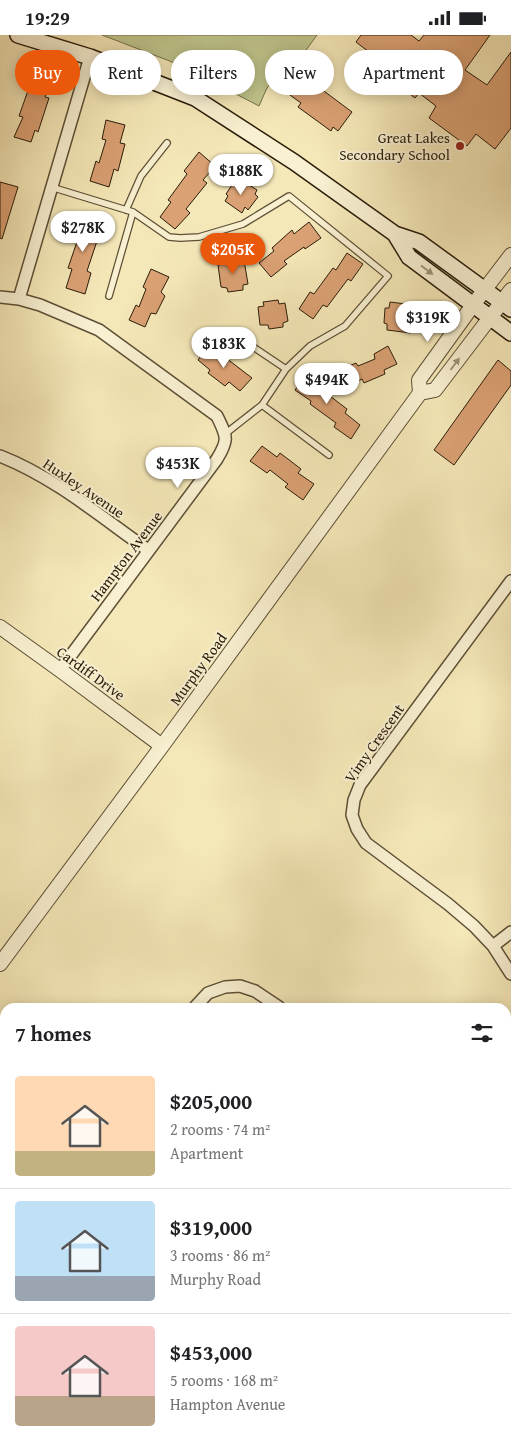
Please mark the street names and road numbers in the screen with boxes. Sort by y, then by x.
street label: Huxley Avenue [39,453,129,523]
street label: Hampton Avenue [85,506,167,606]
street label: Murphy Road [164,628,232,710]
street label: Cardiff Drive [52,641,130,705]
street label: Vimy Crescent [339,699,409,787]

